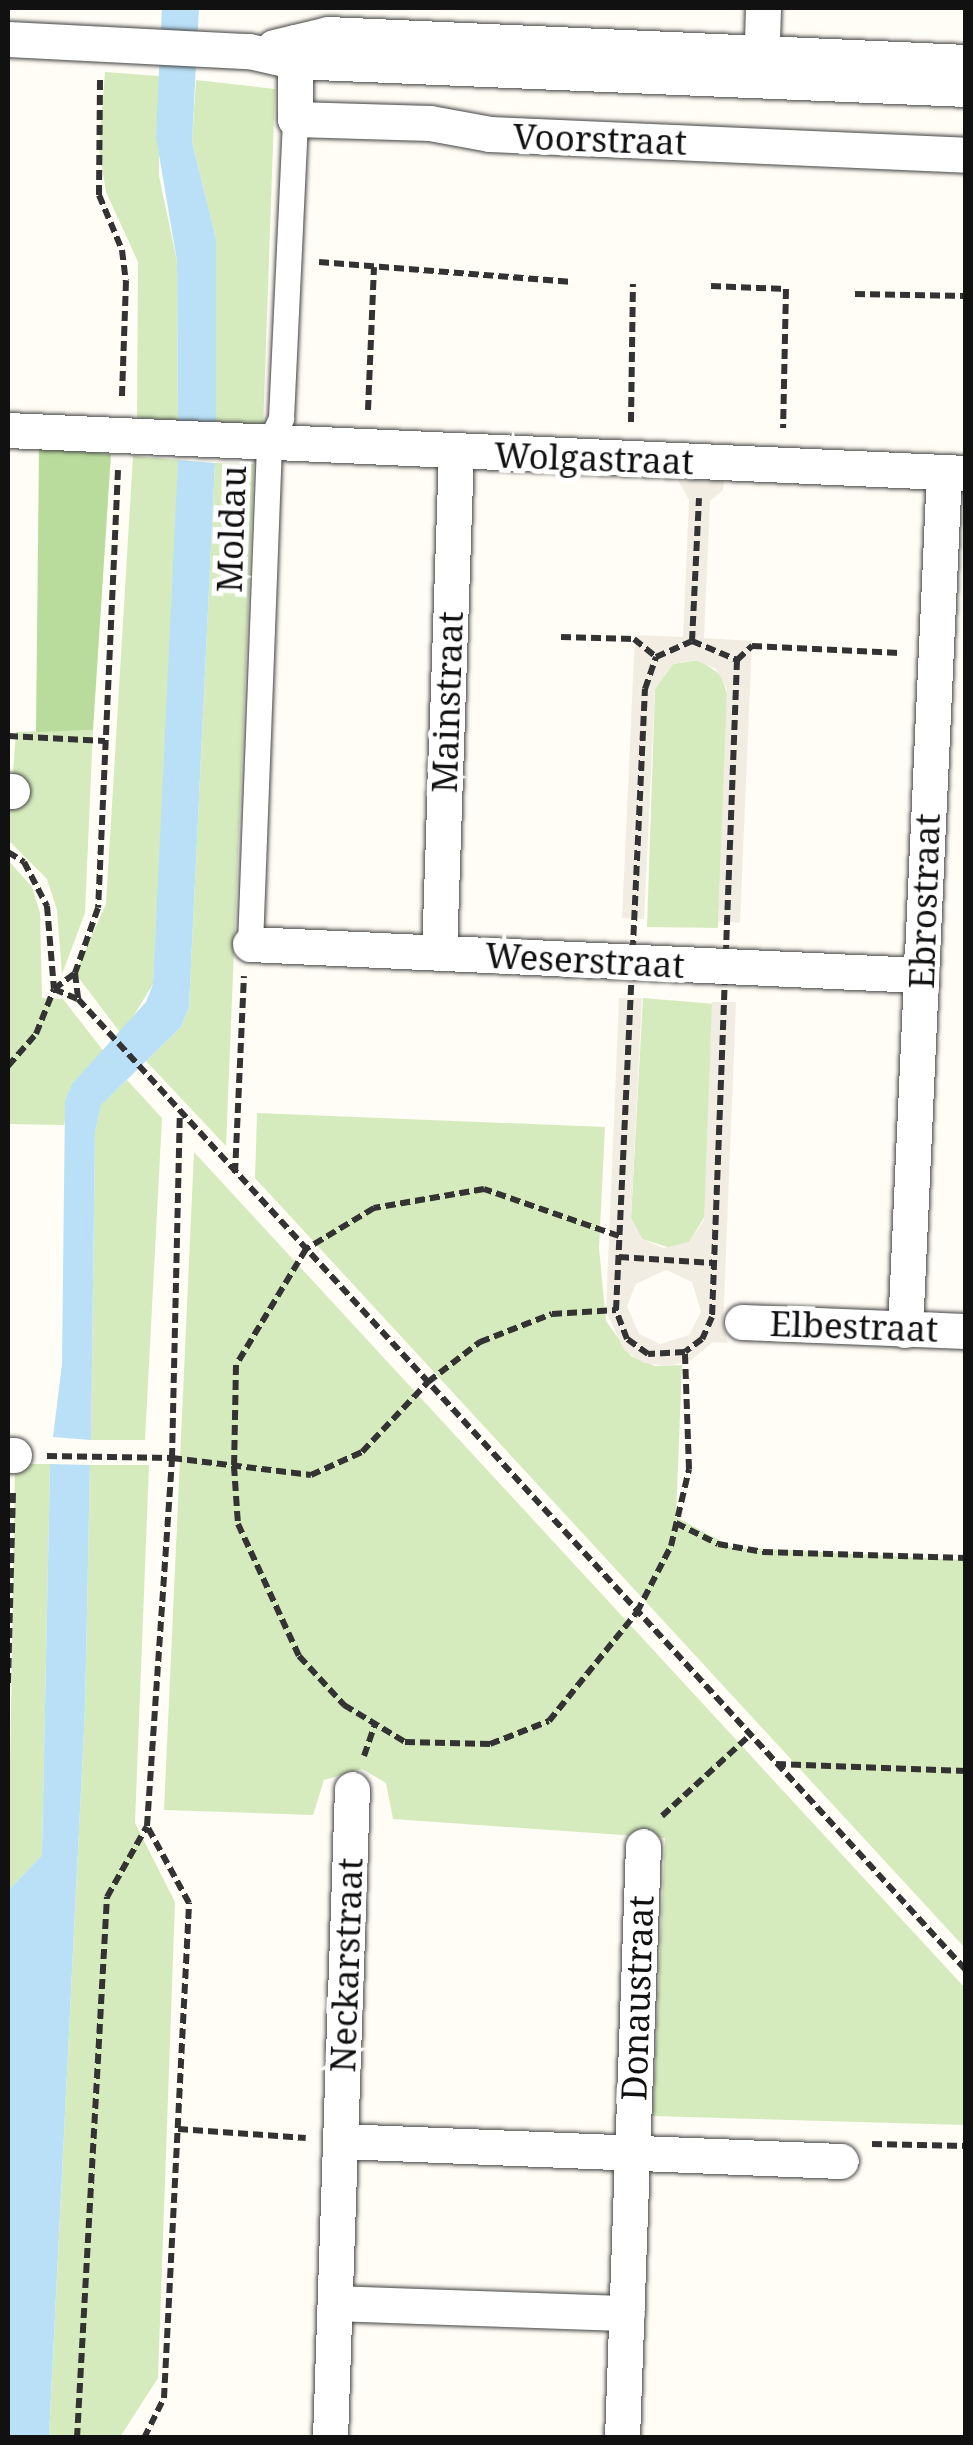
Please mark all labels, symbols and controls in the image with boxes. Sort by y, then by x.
street label: Voorstraat [512,115,688,163]
street label: Wolgastraat [493,434,695,482]
street label: Moldau [208,465,254,593]
street label: Mainstraat [423,610,471,794]
street label: Ebrostraat [900,813,948,989]
street label: Weserstraat [484,934,686,986]
street label: Elbestraat [769,1302,939,1350]
street label: Neckarstraat [321,1857,371,2073]
street label: Donaustraat [612,1894,662,2102]

